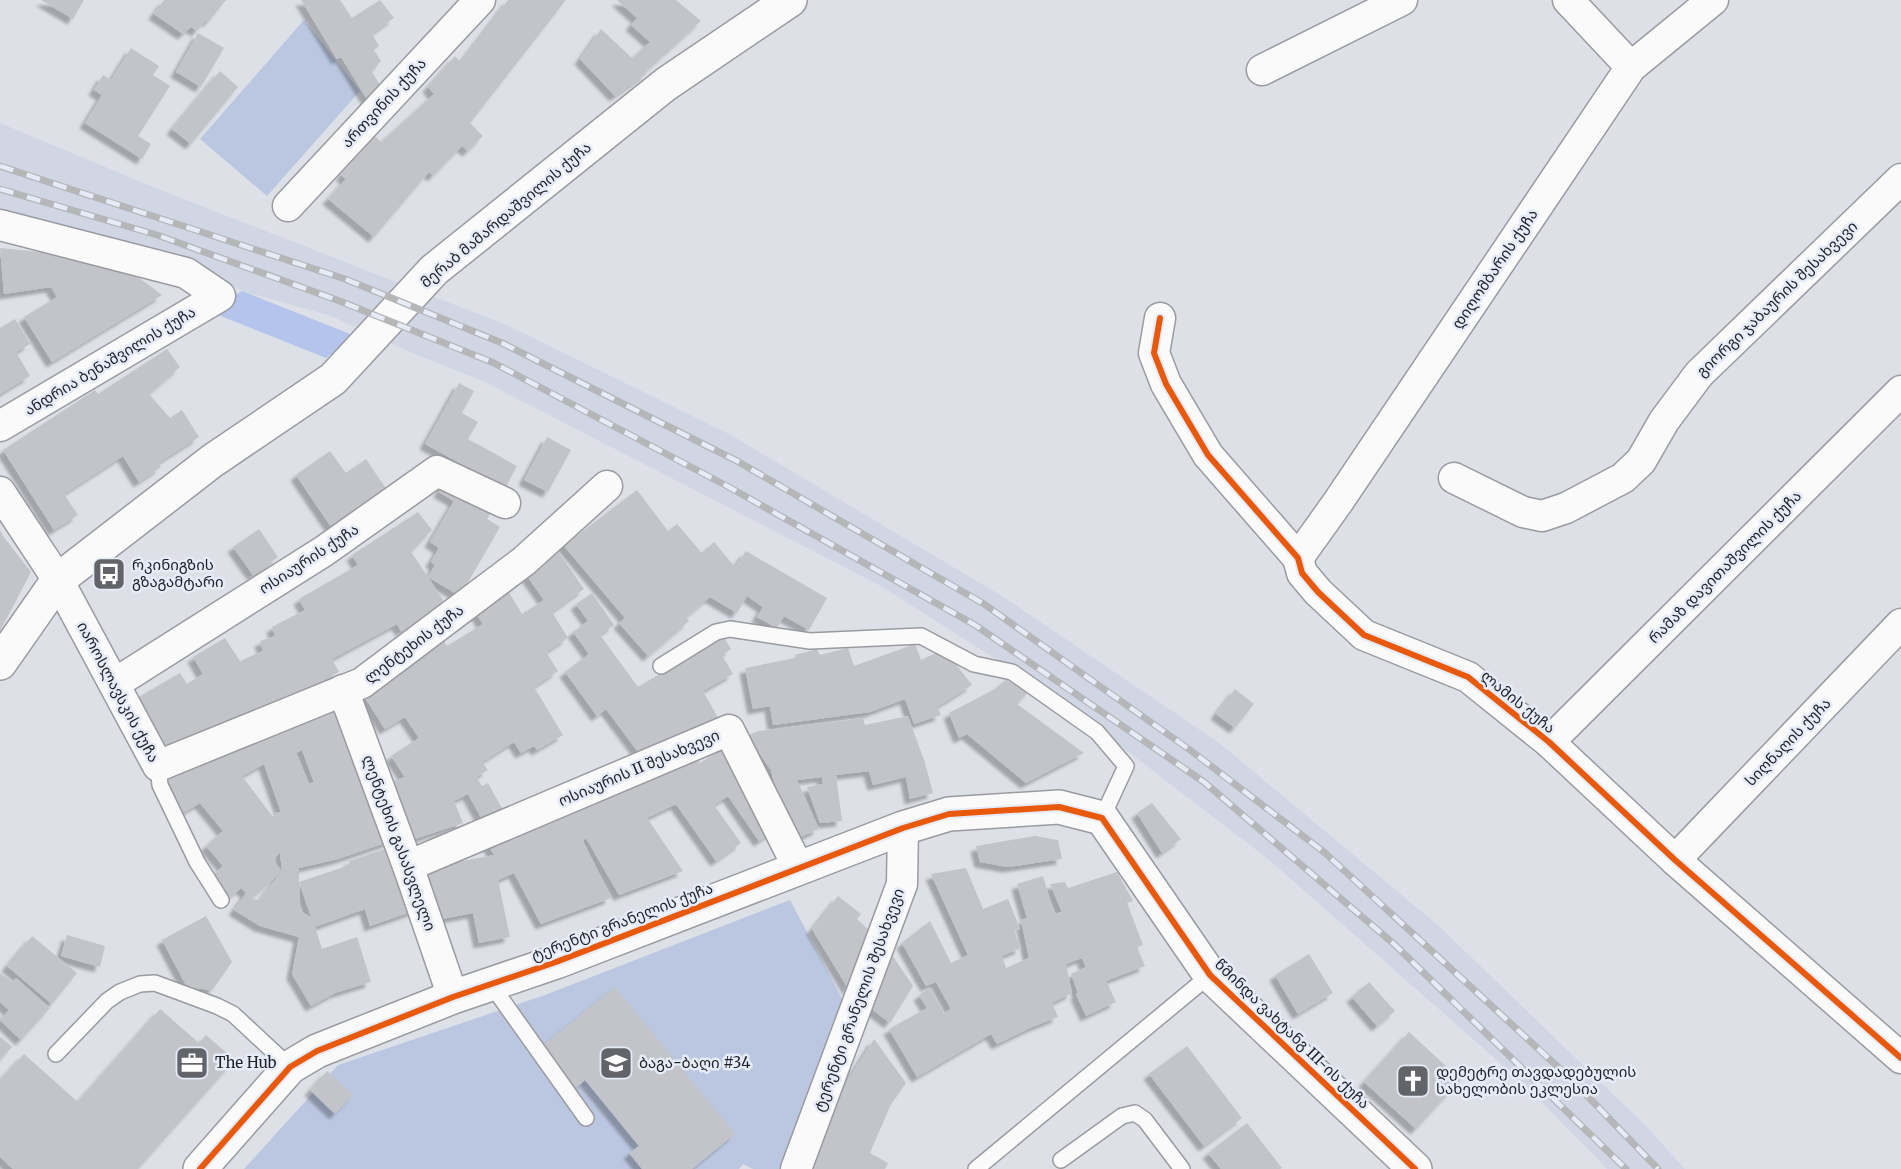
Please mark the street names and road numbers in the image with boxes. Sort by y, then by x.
street label: ართვინის ქუჩა [337,54,430,152]
street label: მერაბ მამარდაშვილის ქუჩა [416,138,595,292]
street label: დიღომბარის ქუჩა [1447,205,1542,332]
street label: გიორგი ჯაბაურის შესახვევი [1692,217,1861,381]
street label: ანდრია ბენაშვილის ქუჩა [21,302,199,419]
street label: რამაზ დავითაშვილის ქუჩა [1644,486,1805,647]
street label: ოსიაურის ქუჩა [255,519,362,598]
street label: ლენტეხის ქუჩა [360,600,467,687]
street label: იაროსლავსკის ქუჩა [73,618,164,765]
street label: ლამის ქუჩა [1477,666,1559,737]
street label: სიღნაღის ქუჩა [1741,694,1835,790]
street label: ოსიაურის II შესახვევი [555,725,722,810]
street label: ლენტეხის გასასვლელი [359,752,440,933]
street label: ტერენტი გრანელის ქუჩა [528,878,715,965]
street label: ტერენტი გრანელის შესახვევი [809,886,908,1114]
street label: წმინდა ვახტანგ III-ის ქუჩა [1211,955,1374,1113]

